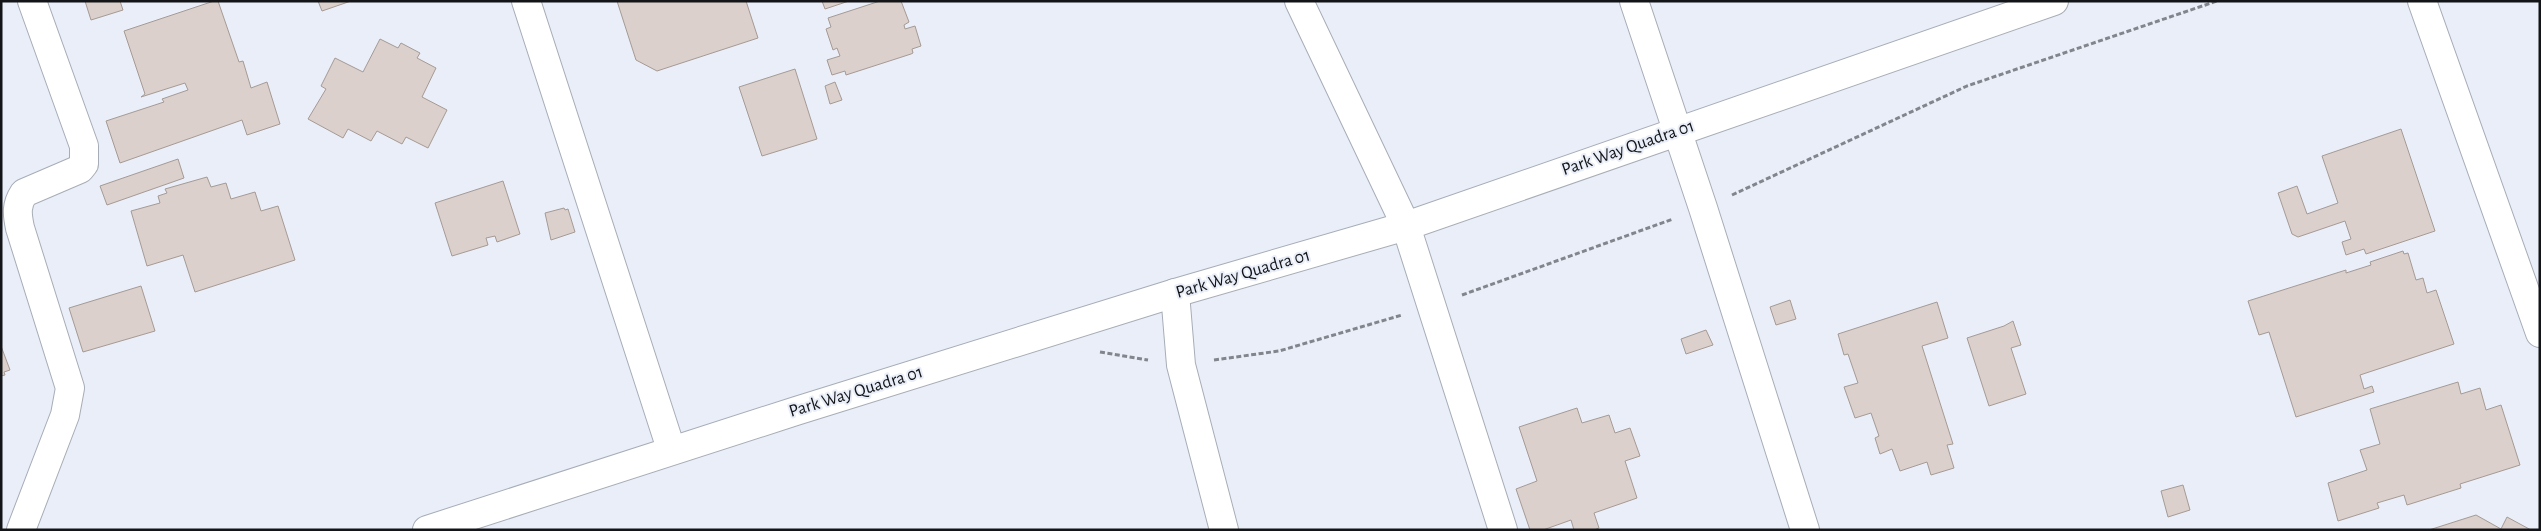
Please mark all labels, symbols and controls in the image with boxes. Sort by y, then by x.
street label: Park Way Quadra 01 [1559,117,1697,179]
street label: Park Way Quadra 01 [1174,246,1312,302]
street label: Park Way Quadra 01 [787,363,925,421]

